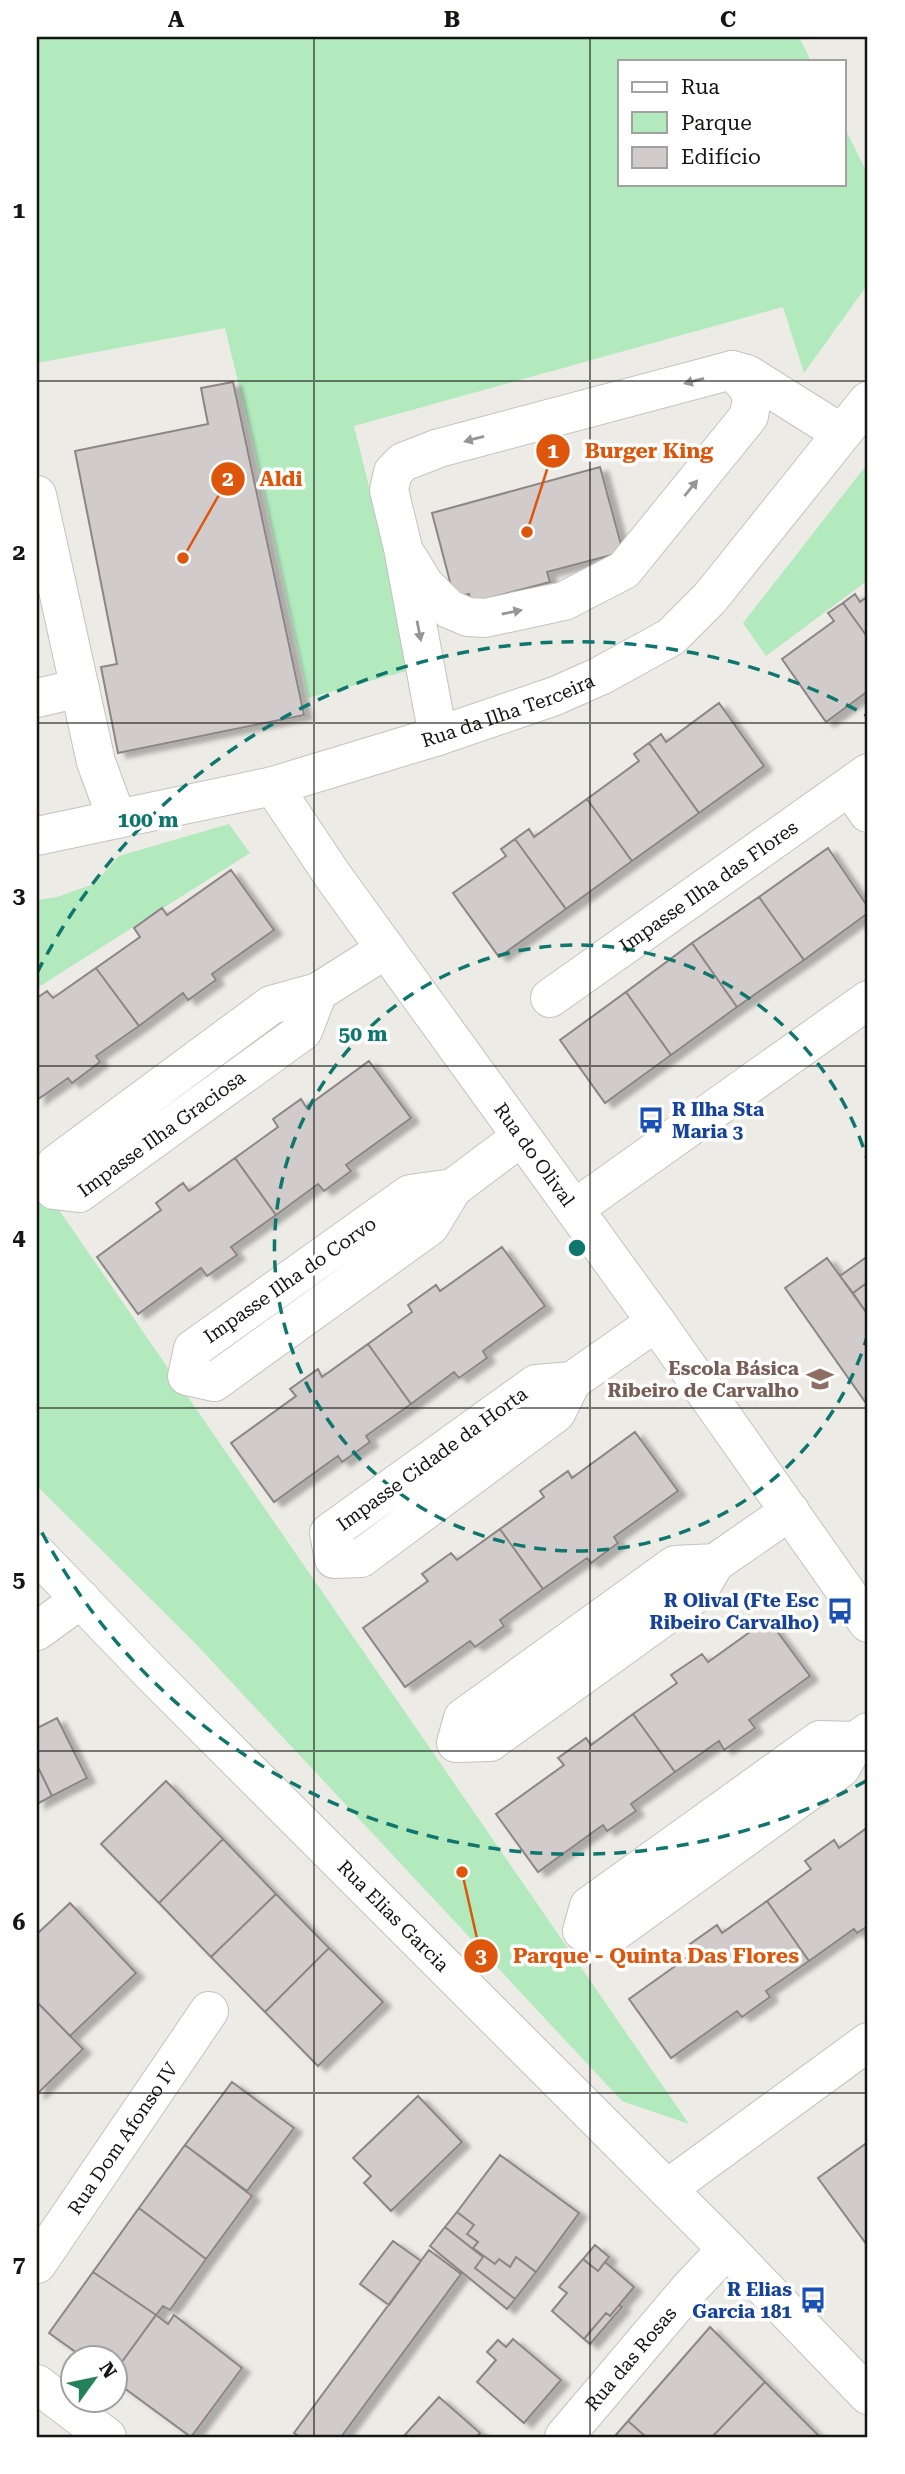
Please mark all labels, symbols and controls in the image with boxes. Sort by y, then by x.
text: A [168,6,185,33]
text: B [444,6,460,33]
text: C [720,6,736,33]
legend [618,60,846,186]
text: Rua [681,75,720,99]
text: Parque [681,111,752,135]
text: Edifício [681,145,761,169]
text: 1 [13,197,26,224]
one-way arrow [683,376,704,386]
callout: Burger King [536,430,727,472]
one-way arrow [463,434,485,445]
text: 1 [547,439,559,463]
text: Burger King [585,439,713,463]
callout: Aldi [210,458,317,500]
text: 2 [222,467,234,491]
text: Aldi [259,467,303,491]
one-way arrow [684,479,699,497]
text: 2 [13,539,25,566]
one-way arrow [501,607,523,618]
one-way arrow [413,620,424,642]
street label: Rua da Ilha Terceira [419,668,598,752]
text: 100 m [118,808,178,832]
street label: Impasse Ilha das Flores [615,815,802,957]
text: 3 [13,882,26,909]
text: 50 m [338,1022,388,1046]
street label: Impasse Ilha Graciosa [73,1065,250,1202]
street label: Rua do Olival [489,1098,580,1211]
place label: R Ilha Sta Maria 3 [672,1098,764,1143]
bus stop icon: R Ilha Sta Maria 3 [636,1105,666,1135]
street label: Impasse Ilha do Corvo [199,1212,381,1348]
text: 4 [13,1224,26,1251]
centre of rings [565,1236,589,1260]
place label: Escola Básica Ribeiro de Carvalho [608,1357,799,1402]
school or university icon: Escola Básica Ribeiro de Carvalho [805,1364,835,1394]
street label: Impasse Cidade da Horta [332,1382,532,1536]
text: 5 [13,1566,26,1593]
place label: R Olival (Fte Esc Ribeiro Carvalho) [650,1589,819,1634]
bus stop icon: R Olival (Fte Esc Ribeiro Carvalho) [825,1596,855,1626]
street label: Rua Elias Garcia [333,1855,455,1977]
text: 6 [13,1909,26,1936]
callout: Parque - Quinta Das Flores [464,1935,813,1977]
text: 3 [475,1944,487,1968]
text: Parque - Quinta Das Flores [513,1944,799,1968]
street label: Rua Dom Afonso IV [63,2057,183,2219]
text: 7 [13,2251,26,2278]
place label: R Elias Garcia 181 [692,2278,792,2323]
bus stop icon: R Elias Garcia 181 [798,2285,828,2315]
street label: Rua das Rosas [580,2302,681,2415]
north arrow [60,2344,130,2414]
text: N [94,2358,122,2383]

